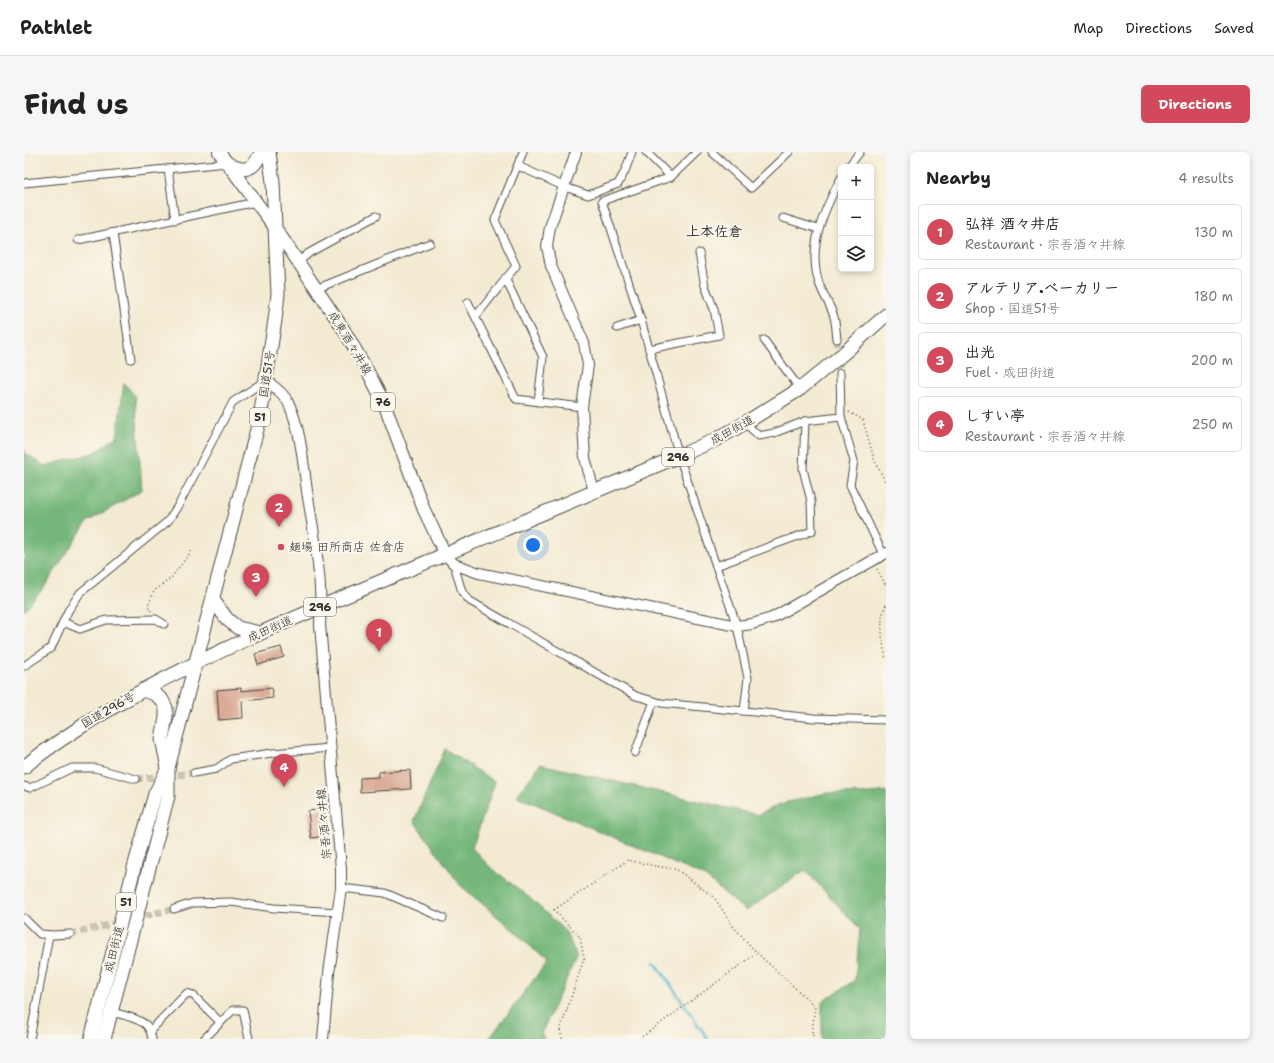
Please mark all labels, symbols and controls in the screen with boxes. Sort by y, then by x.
text: Pathlet [20,15,92,40]
text: Map [1074,19,1104,37]
text: Directions [1126,19,1192,37]
text: Saved [1214,19,1254,37]
text: Find us [24,85,129,123]
button: Directions [1141,85,1250,123]
map controls [838,164,874,272]
button: + [838,164,874,200]
text: Nearby [926,167,991,189]
text: 4 results [1178,170,1234,187]
button: − [838,200,874,236]
text: 弘祥 酒々井店 [965,214,1060,234]
district label: 上本佐倉 [686,222,742,240]
text: 1 [937,224,943,241]
text: 130 m [1195,224,1233,241]
button: layers [838,236,874,272]
text: Restaurant · 宗吾酒々井線 [965,236,1125,253]
text: アルテリア.ベーカリー [965,278,1119,298]
text: 2 [935,288,945,305]
text: 180 m [1194,288,1233,305]
text: Shop · 国道51号 [965,300,1060,317]
street label: 成東酒々井線 [325,308,375,378]
text: 出光 [965,342,995,362]
street label: 国道51号 [255,349,279,399]
text: 3 [935,352,945,369]
text: 200 m [1191,352,1233,369]
text: Fuel · 成田街道 [965,364,1055,381]
road number: 76 [371,393,395,411]
text: しすい亭 [965,406,1025,426]
road number: 51 [250,408,270,426]
street label: 成田街道 [707,411,757,449]
text: 4 [935,416,945,433]
text: 250 m [1192,416,1233,433]
text: Restaurant · 宗吾酒々井線 [965,428,1125,445]
road number: 296 [662,448,694,466]
pin: 2 [266,494,292,527]
your location [523,535,543,555]
place label: 麺場 田所商店 佐倉店 [289,539,405,555]
marker: 麺場 田所商店 佐倉店 [276,542,286,552]
pin: 3 [243,564,269,597]
road number: 296 [304,598,336,616]
street label: 成田街道 [245,612,295,646]
pin: 1 [366,619,392,652]
street label: 国道296号 [78,688,138,732]
pin: 4 [271,754,297,787]
street label: 宗吾酒々井線 [313,787,335,861]
road number: 51 [116,893,136,911]
street label: 成田街道 [100,924,128,974]

